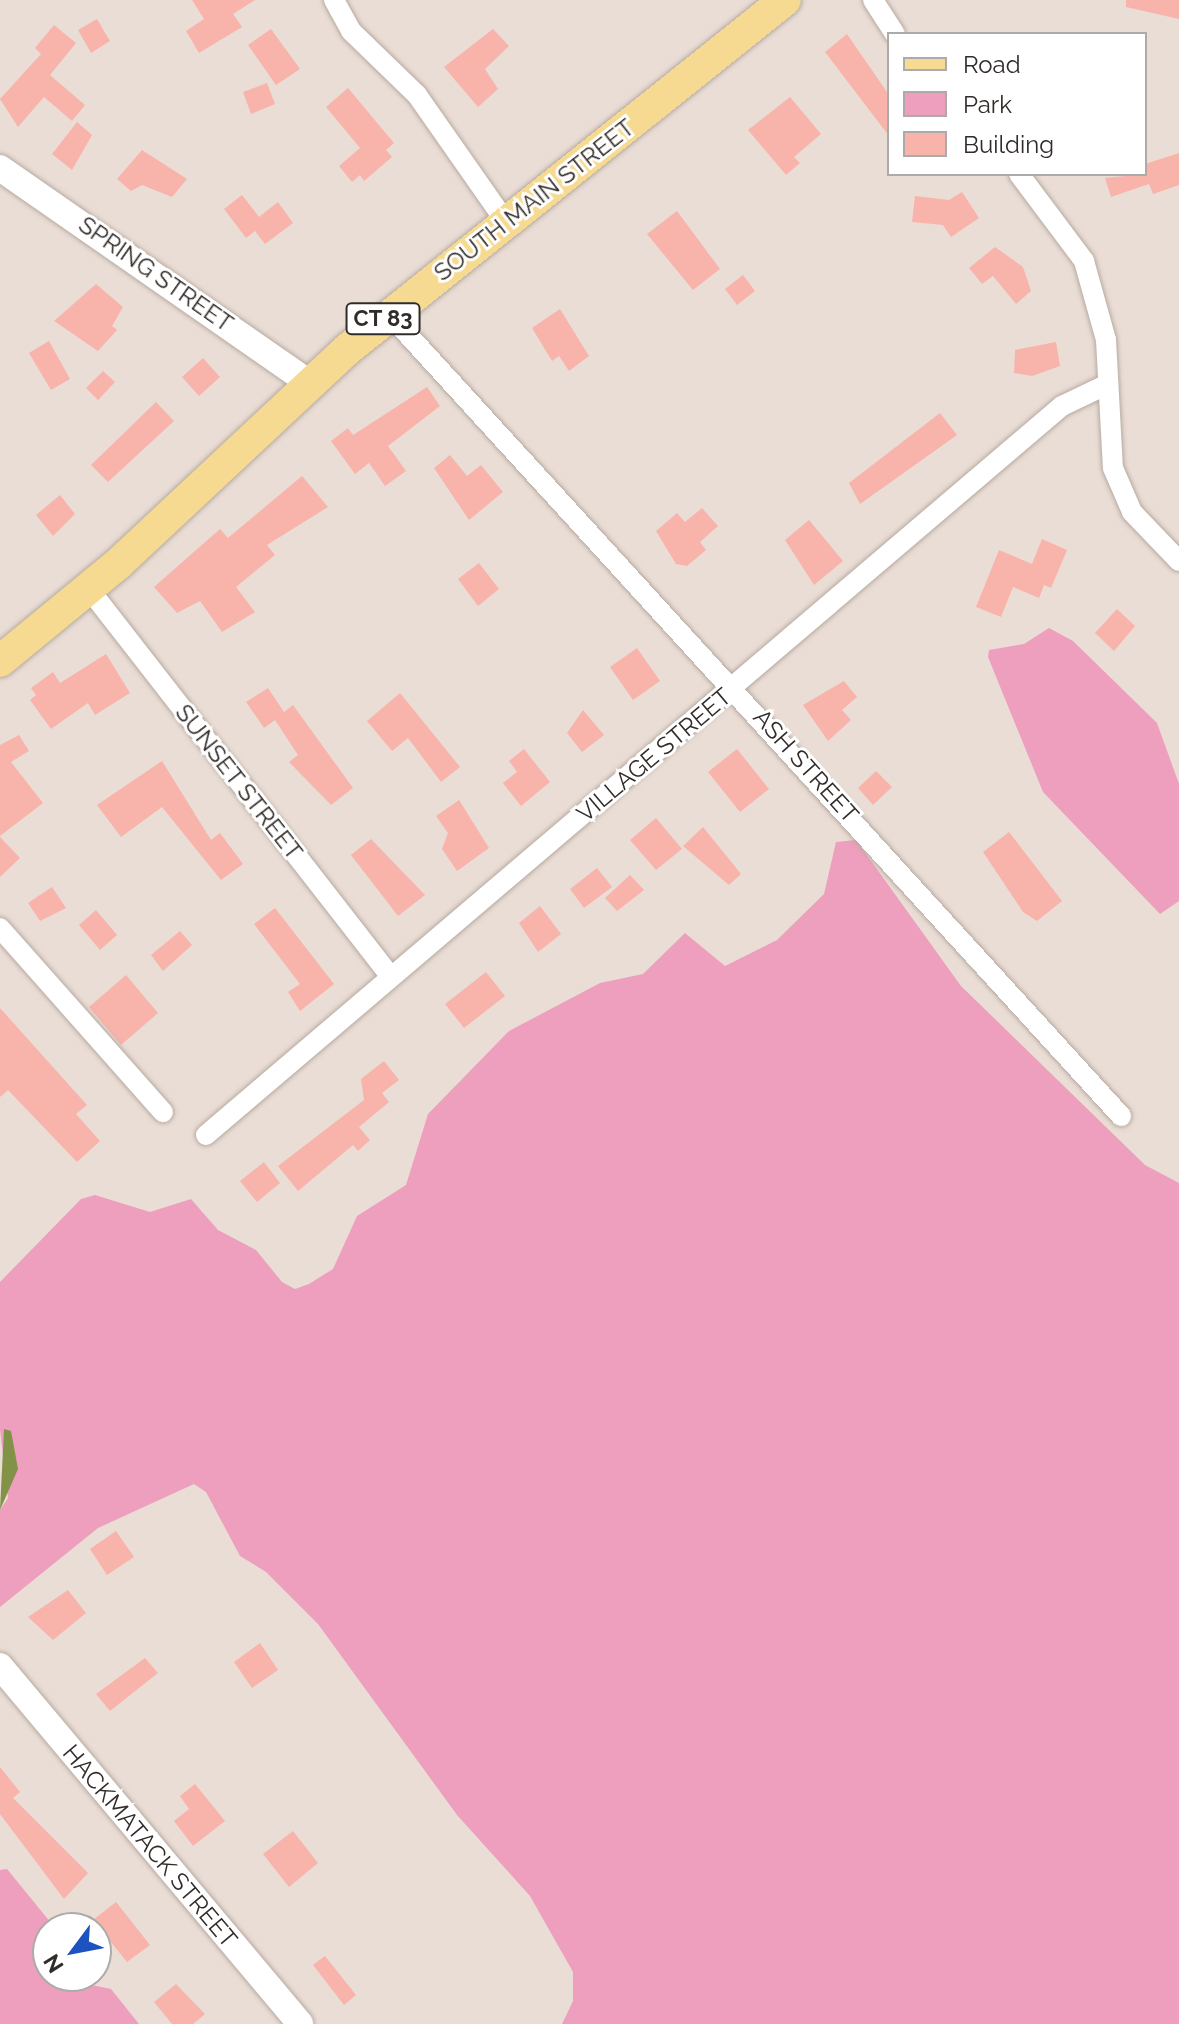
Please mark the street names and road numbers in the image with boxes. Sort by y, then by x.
street label: SOUTH MAIN STREET [428,113,640,287]
street label: SPRING STREET [73,210,239,338]
road number: CT 83 [345,301,421,337]
street label: VILLAGE STREET [571,682,737,828]
street label: SUNSET STREET [169,698,309,866]
street label: ASH STREET [747,703,865,829]
street label: HACKMATACK STREET [57,1739,243,1953]

